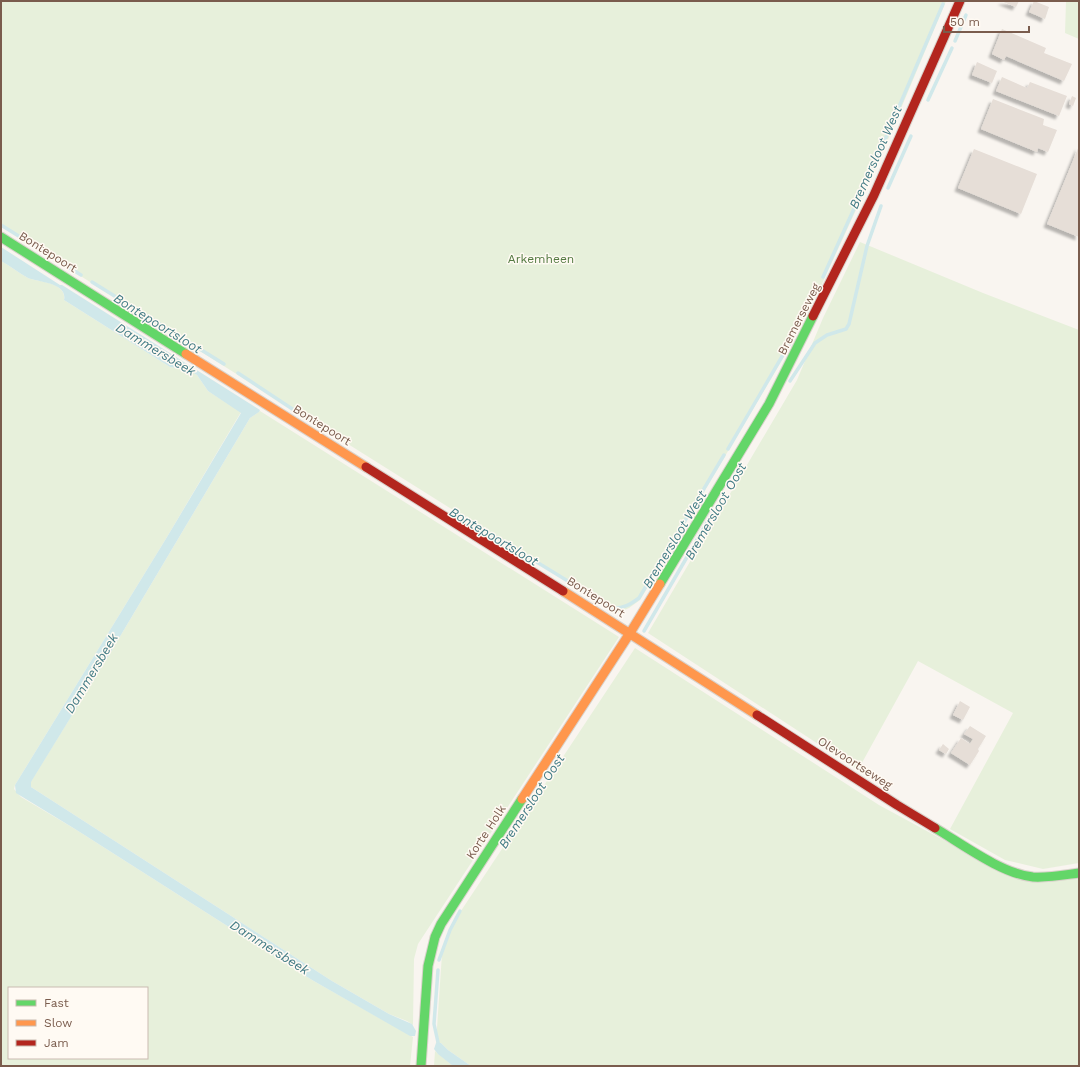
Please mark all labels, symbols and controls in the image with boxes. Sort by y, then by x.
scale bar [944,8,1029,34]
text: 50 m [950,15,980,29]
water label: Bremersloot West [846,103,905,211]
street label: Bontepoort [16,229,80,275]
park label: Arkemheen [508,252,574,266]
street label: Bremerseweg [775,280,823,357]
water label: Bontepoortsloot [111,290,205,357]
water label: Dammersbeek [113,320,199,380]
street label: Bontepoort [290,402,354,448]
water label: Bremersloot Oost [682,459,750,562]
water label: Bremersloot West [639,487,710,591]
water label: Bontepoortsloot [447,504,541,569]
street label: Bontepoort [564,574,628,620]
water label: Dammersbeek [62,630,122,716]
street label: Olevoortseweg [815,734,895,793]
water label: Bremersloot Oost [495,751,568,851]
street label: Korte Holk [463,802,509,862]
water label: Dammersbeek [228,917,313,978]
legend [8,987,148,1059]
text: Fast [44,996,69,1010]
text: Slow [44,1016,72,1030]
text: Jam [44,1036,69,1050]

